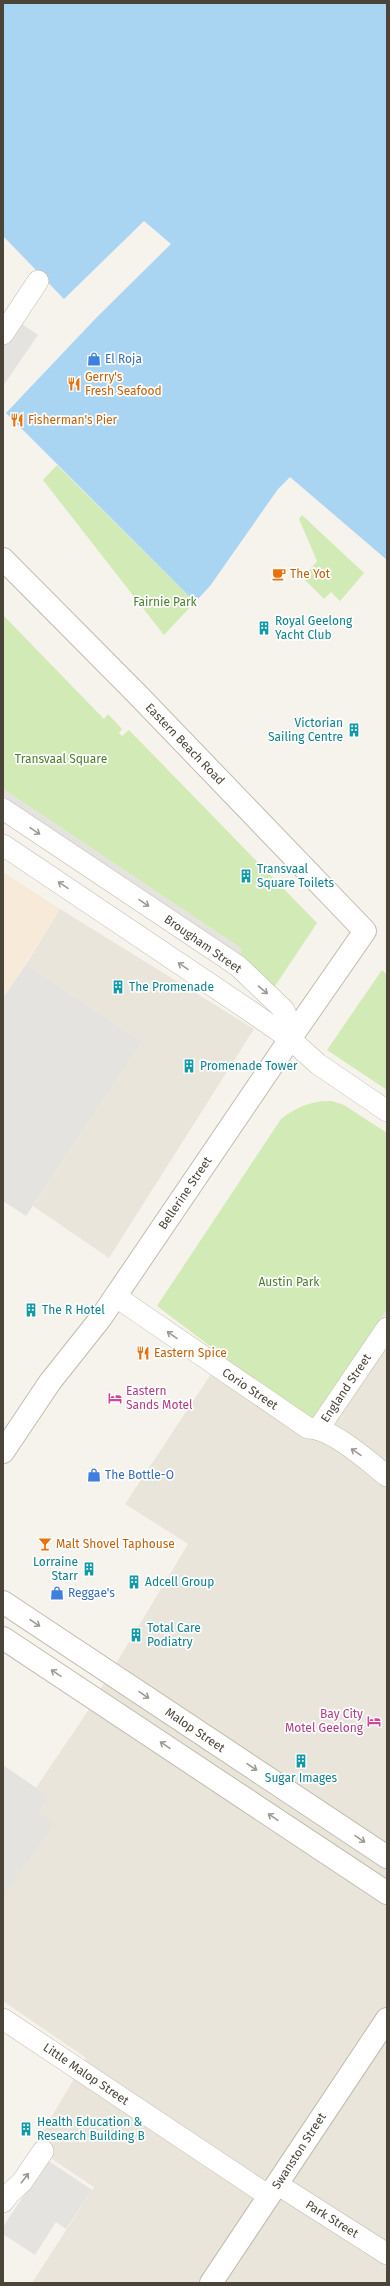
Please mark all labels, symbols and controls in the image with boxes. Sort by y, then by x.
shop icon: El Roja [86,351,102,367]
place label: El Roja [105,352,142,366]
place label: Gerry's Fresh Seafood [85,370,162,398]
restaurant icon: Gerry's Fresh Seafood [66,376,82,392]
restaurant icon: Fisherman's Pier [9,412,25,428]
place label: Fisherman's Pier [28,413,118,427]
cafe icon: The Yot [271,566,287,582]
place label: The Yot [290,567,331,581]
park label: Fairnie Park [133,595,198,609]
place label: Royal Geelong Yacht Club [275,614,353,642]
building icon: Royal Geelong Yacht Club [256,620,272,636]
street label: Eastern Beach Road [143,700,227,788]
place label: Victorian Sailing Centre [268,716,343,744]
building icon: Victorian Sailing Centre [346,722,362,738]
park label: Transvaal Square [15,752,107,766]
one-way arrow [30,827,41,835]
place label: Transvaal Square Toilets [257,862,334,890]
building icon: Transvaal Square Toilets [238,868,254,884]
one-way arrow [58,881,69,889]
one-way arrow [138,899,149,907]
street label: Brougham Street [162,912,245,976]
one-way arrow [177,961,189,969]
building icon: The Promenade [110,979,126,995]
place label: The Promenade [129,980,214,994]
one-way arrow [257,985,268,994]
building icon: Promenade Tower [181,1058,197,1074]
place label: Promenade Tower [200,1059,298,1073]
street label: Bellerine Street [156,1153,215,1232]
park label: Austin Park [258,1275,320,1289]
building icon: The R Hotel [23,1302,39,1318]
place label: The R Hotel [42,1303,105,1317]
one-way arrow [167,1331,178,1339]
restaurant icon: Eastern Spice [135,1345,151,1361]
place label: Eastern Spice [154,1346,227,1360]
street label: England Street [318,1351,374,1425]
street label: Corio Street [219,1365,281,1413]
place label: Eastern Sands Motel [126,1384,193,1412]
hotel icon: Eastern Sands Motel [107,1390,123,1406]
one-way arrow [351,1448,362,1456]
shop icon: The Bottle-O [86,1467,102,1483]
place label: The Bottle-O [105,1468,174,1482]
bar icon: Malt Shovel Taphouse [37,1536,53,1552]
place label: Malt Shovel Taphouse [56,1537,175,1551]
place label: Lorraine Starr [33,1555,78,1583]
building icon: Lorraine Starr [81,1561,97,1577]
building icon: Adcell Group [126,1574,142,1590]
place label: Adcell Group [145,1575,214,1589]
shop icon: Reggae's [49,1585,65,1601]
place label: Reggae's [68,1586,115,1600]
one-way arrow [30,1619,41,1627]
place label: Total Care Podiatry [147,1621,201,1649]
building icon: Total Care Podiatry [128,1627,144,1643]
one-way arrow [51,1669,62,1677]
one-way arrow [138,1691,149,1700]
street label: Malop Street [162,1705,228,1755]
place label: Bay City Motel Geelong [285,1707,364,1735]
hotel icon: Bay City Motel Geelong [366,1713,382,1729]
one-way arrow [159,1741,170,1749]
building icon: Sugar Images [293,1753,309,1769]
one-way arrow [246,1763,257,1771]
place label: Sugar Images [265,1771,338,1785]
one-way arrow [268,1813,279,1821]
one-way arrow [354,1835,365,1843]
street label: Little Malop Street [41,2040,132,2108]
street label: Swanston Street [269,2110,329,2192]
place label: Health Education & Research Building B [37,2115,145,2143]
building icon: Health Education & Research Building B [18,2121,34,2137]
one-way arrow [21,2173,29,2184]
street label: Park Street [303,2197,361,2241]

